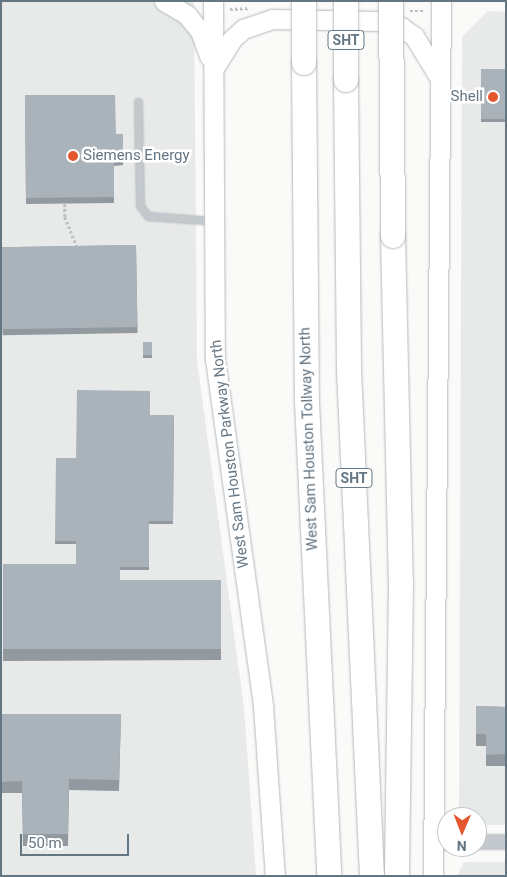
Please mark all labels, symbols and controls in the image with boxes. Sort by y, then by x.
road number: SHT [327,28,365,52]
place label: Shell [451,88,483,106]
marker: Shell [487,91,499,103]
place label: Siemens Energy [83,147,190,165]
marker: Siemens Energy [67,150,79,162]
street label: West Sam Houston Tollway North [296,327,322,551]
street label: West Sam Houston Parkway North [207,339,253,569]
road number: SHT [335,466,373,489]
north arrow [437,807,487,857]
scale bar [22,824,131,856]
text: 50 m [28,834,62,852]
text: N [457,838,467,854]

